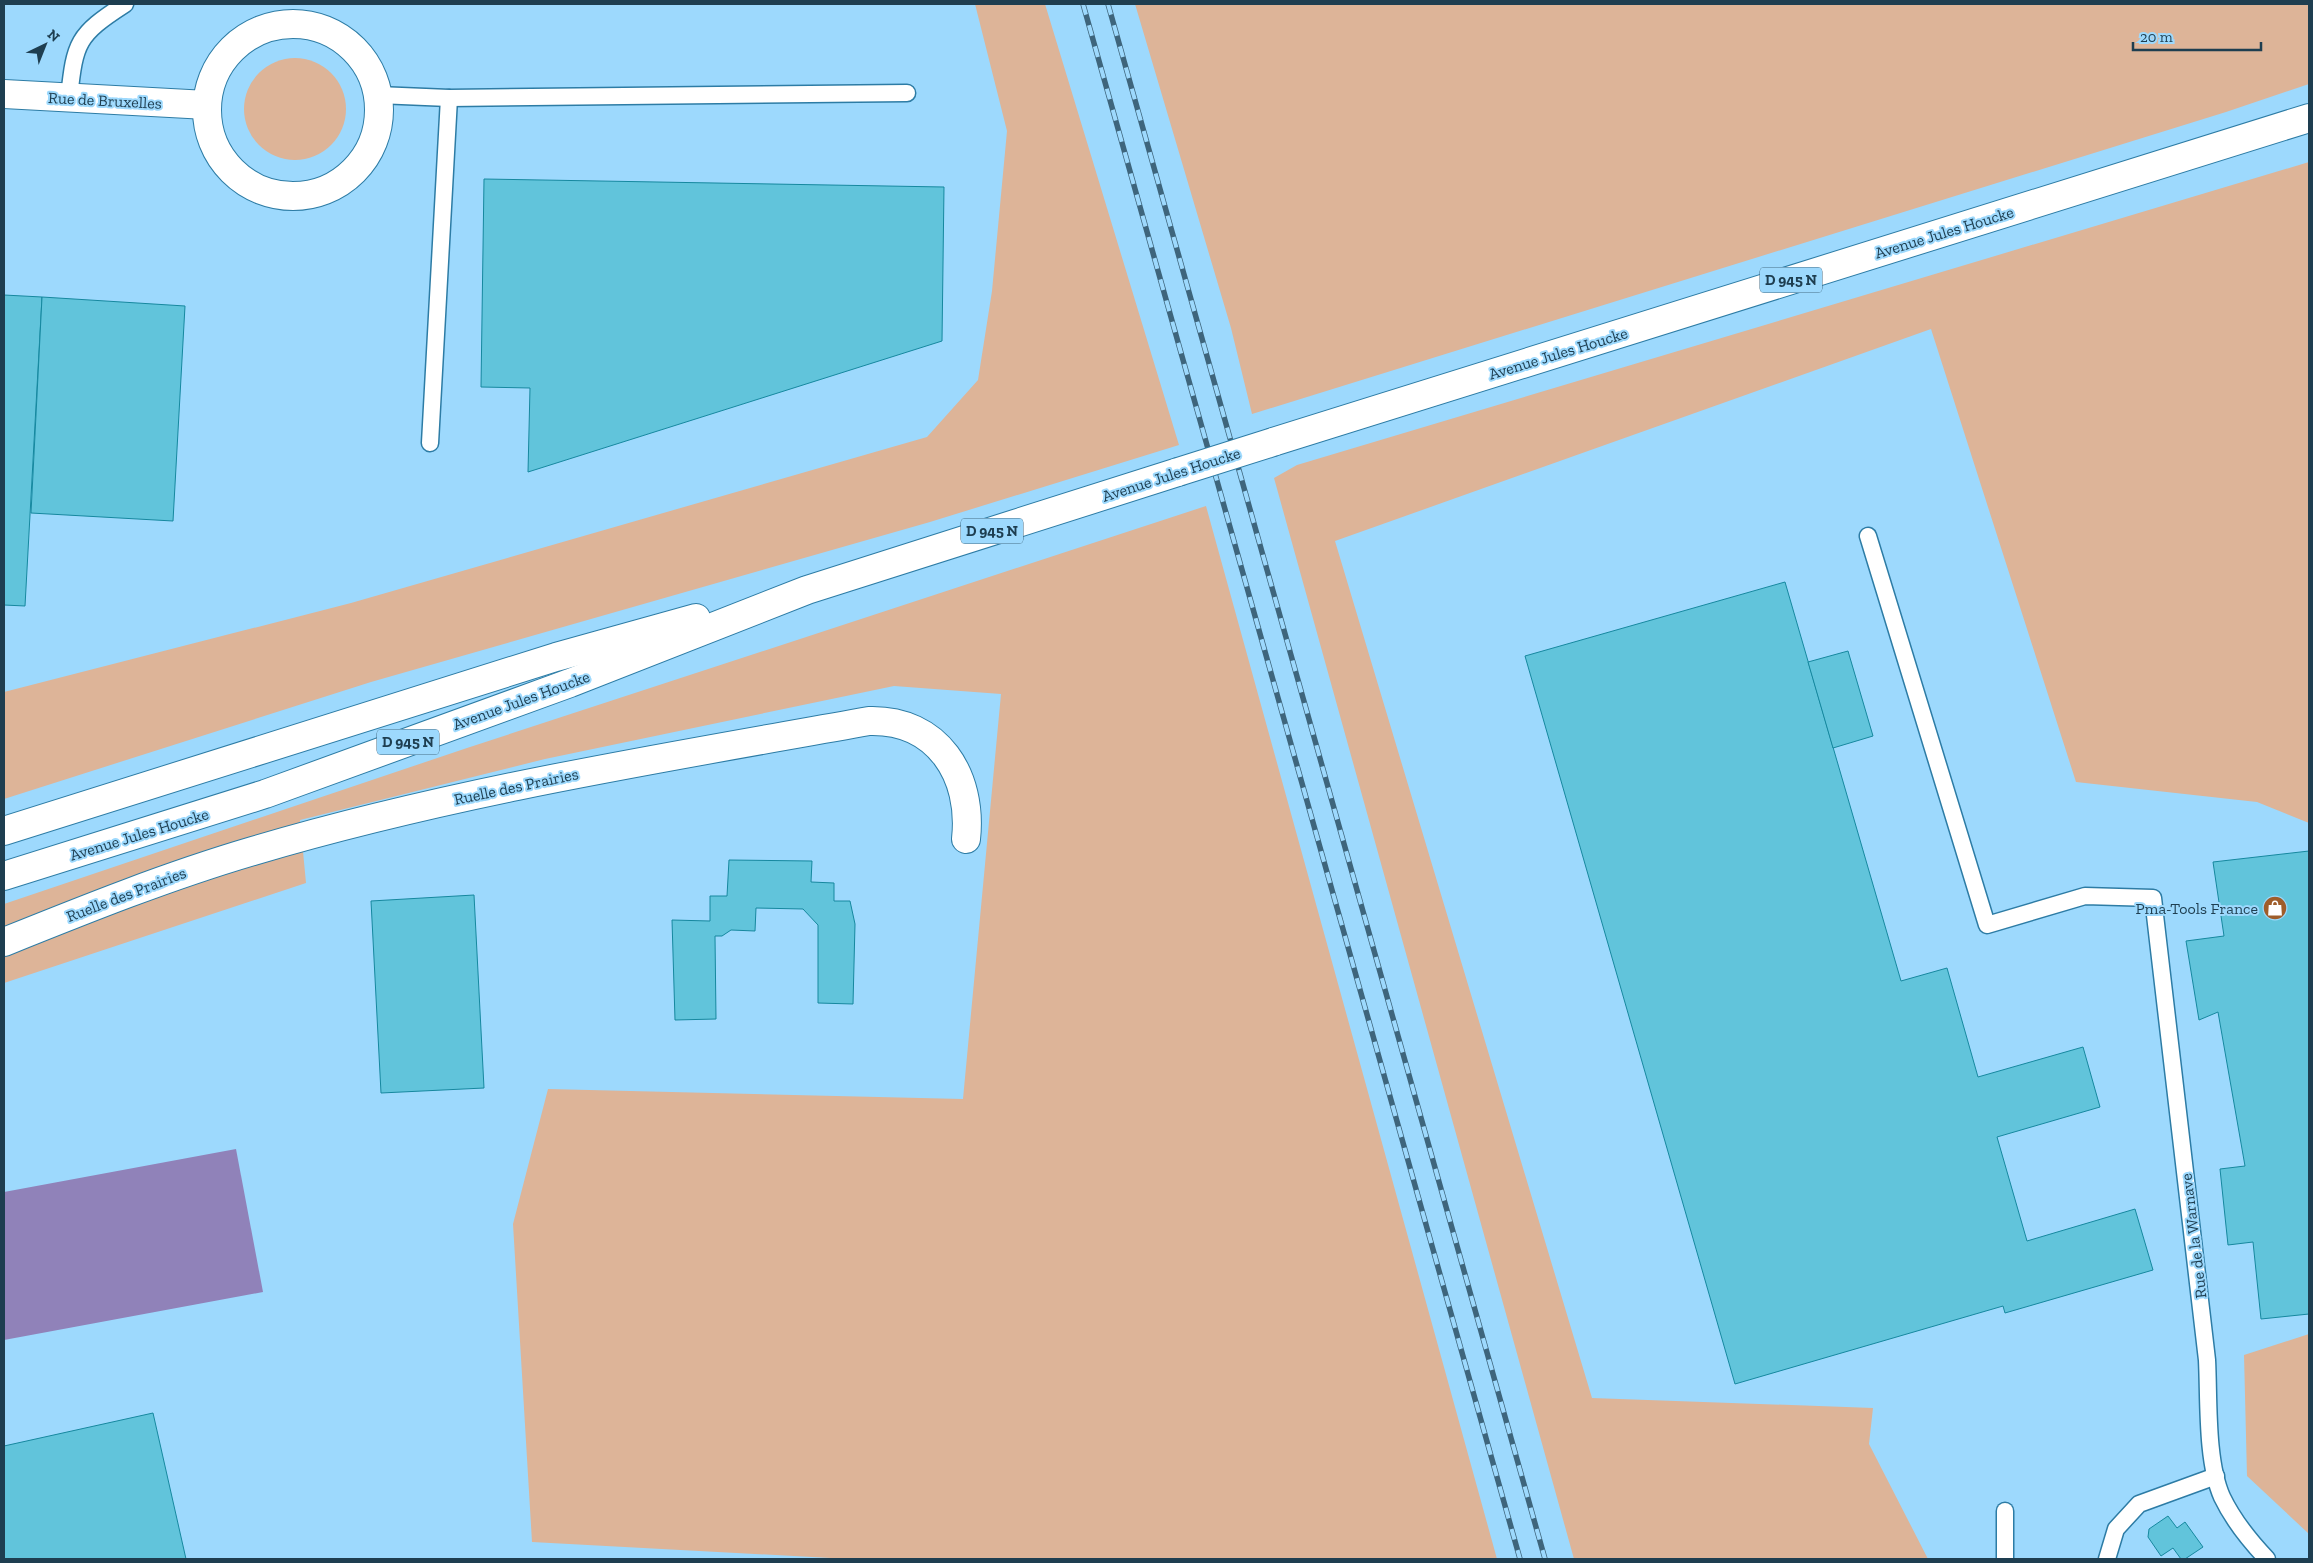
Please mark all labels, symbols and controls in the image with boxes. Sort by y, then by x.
north arrow [20,20,70,70]
scale bar [2133,20,2260,52]
text: N [44,26,63,46]
text: 20 m [2140,28,2173,46]
street label: Rue de Bruxelles [48,88,162,113]
street label: Avenue Jules Houcke [1872,202,2016,263]
road number: D 945 N [1760,268,1822,292]
street label: Avenue Jules Houcke [1486,323,1630,384]
street label: Avenue Jules Houcke [1100,443,1243,506]
road number: D 945 N [961,518,1023,544]
street label: Avenue Jules Houcke [450,667,592,734]
road number: D 945 N [377,730,439,754]
street label: Ruelle des Prairies [452,764,580,809]
street label: Avenue Jules Houcke [67,804,211,865]
street label: Ruelle des Prairies [64,863,189,926]
shop icon: Pma-Tools France [2262,895,2288,921]
place label: Pma-Tools France [2135,899,2258,918]
street label: Rue de la Warnave [2176,1172,2211,1299]

